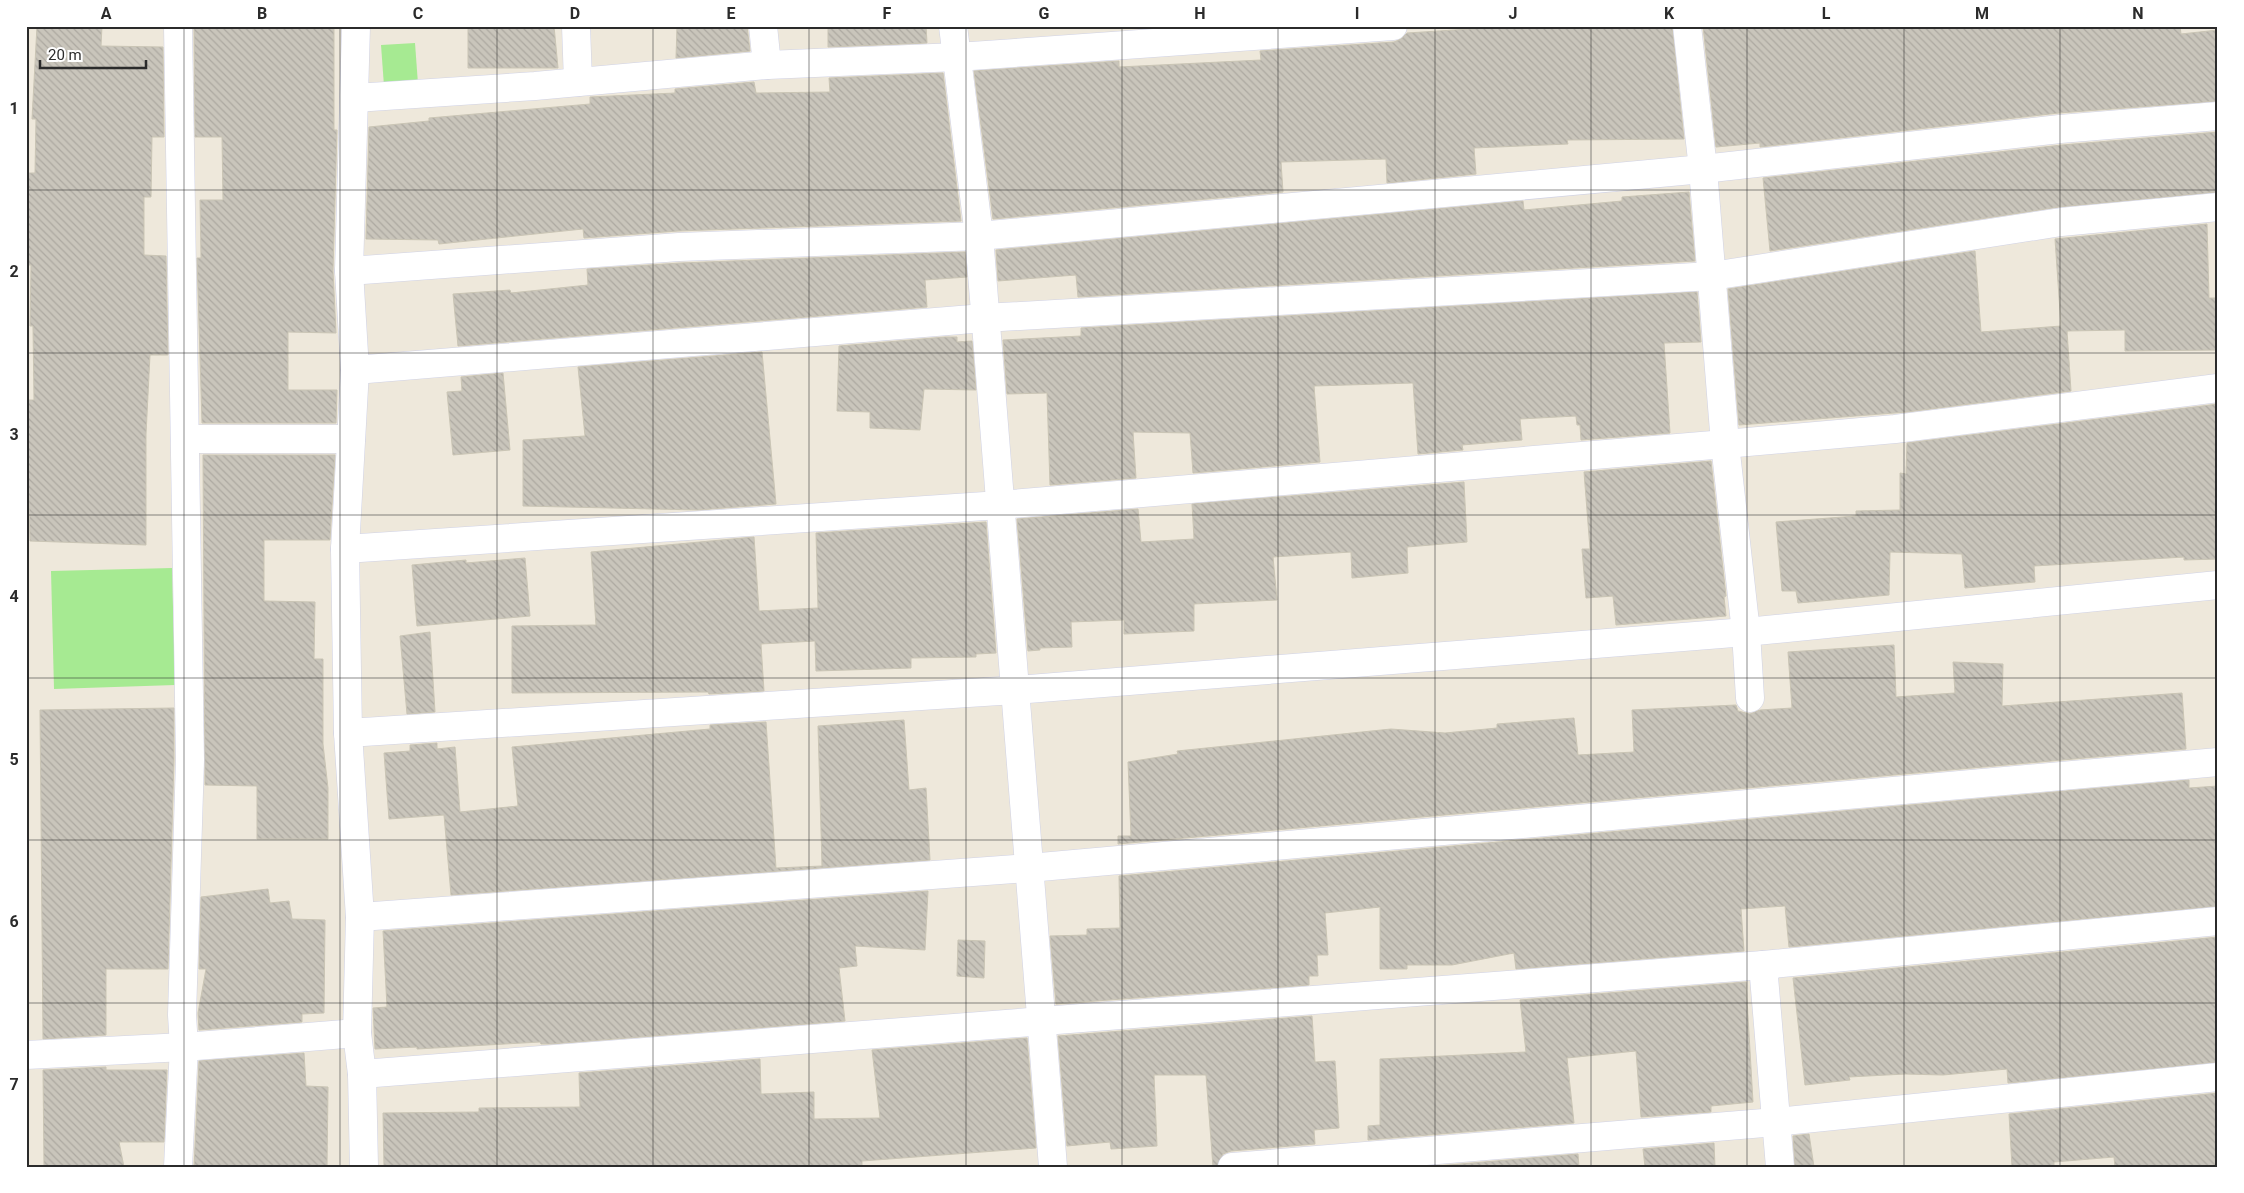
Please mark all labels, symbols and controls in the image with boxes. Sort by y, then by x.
text: A [101,4,112,23]
text: B [257,4,267,23]
text: C [413,4,423,23]
text: D [570,4,580,23]
text: E [727,4,736,23]
text: F [883,4,892,23]
text: G [1039,4,1050,23]
text: H [1194,4,1206,23]
text: I [1355,4,1359,23]
text: J [1509,4,1517,23]
text: K [1664,4,1675,23]
text: L [1822,4,1831,23]
text: M [1975,4,1989,23]
text: N [2132,4,2144,23]
scale bar [40,38,146,70]
text: 20 m [48,46,82,64]
text: 1 [9,99,19,118]
text: 2 [9,262,19,281]
text: 3 [9,425,19,444]
text: 4 [9,587,19,606]
text: 5 [9,750,19,769]
text: 6 [9,912,19,931]
text: 7 [9,1075,19,1094]

